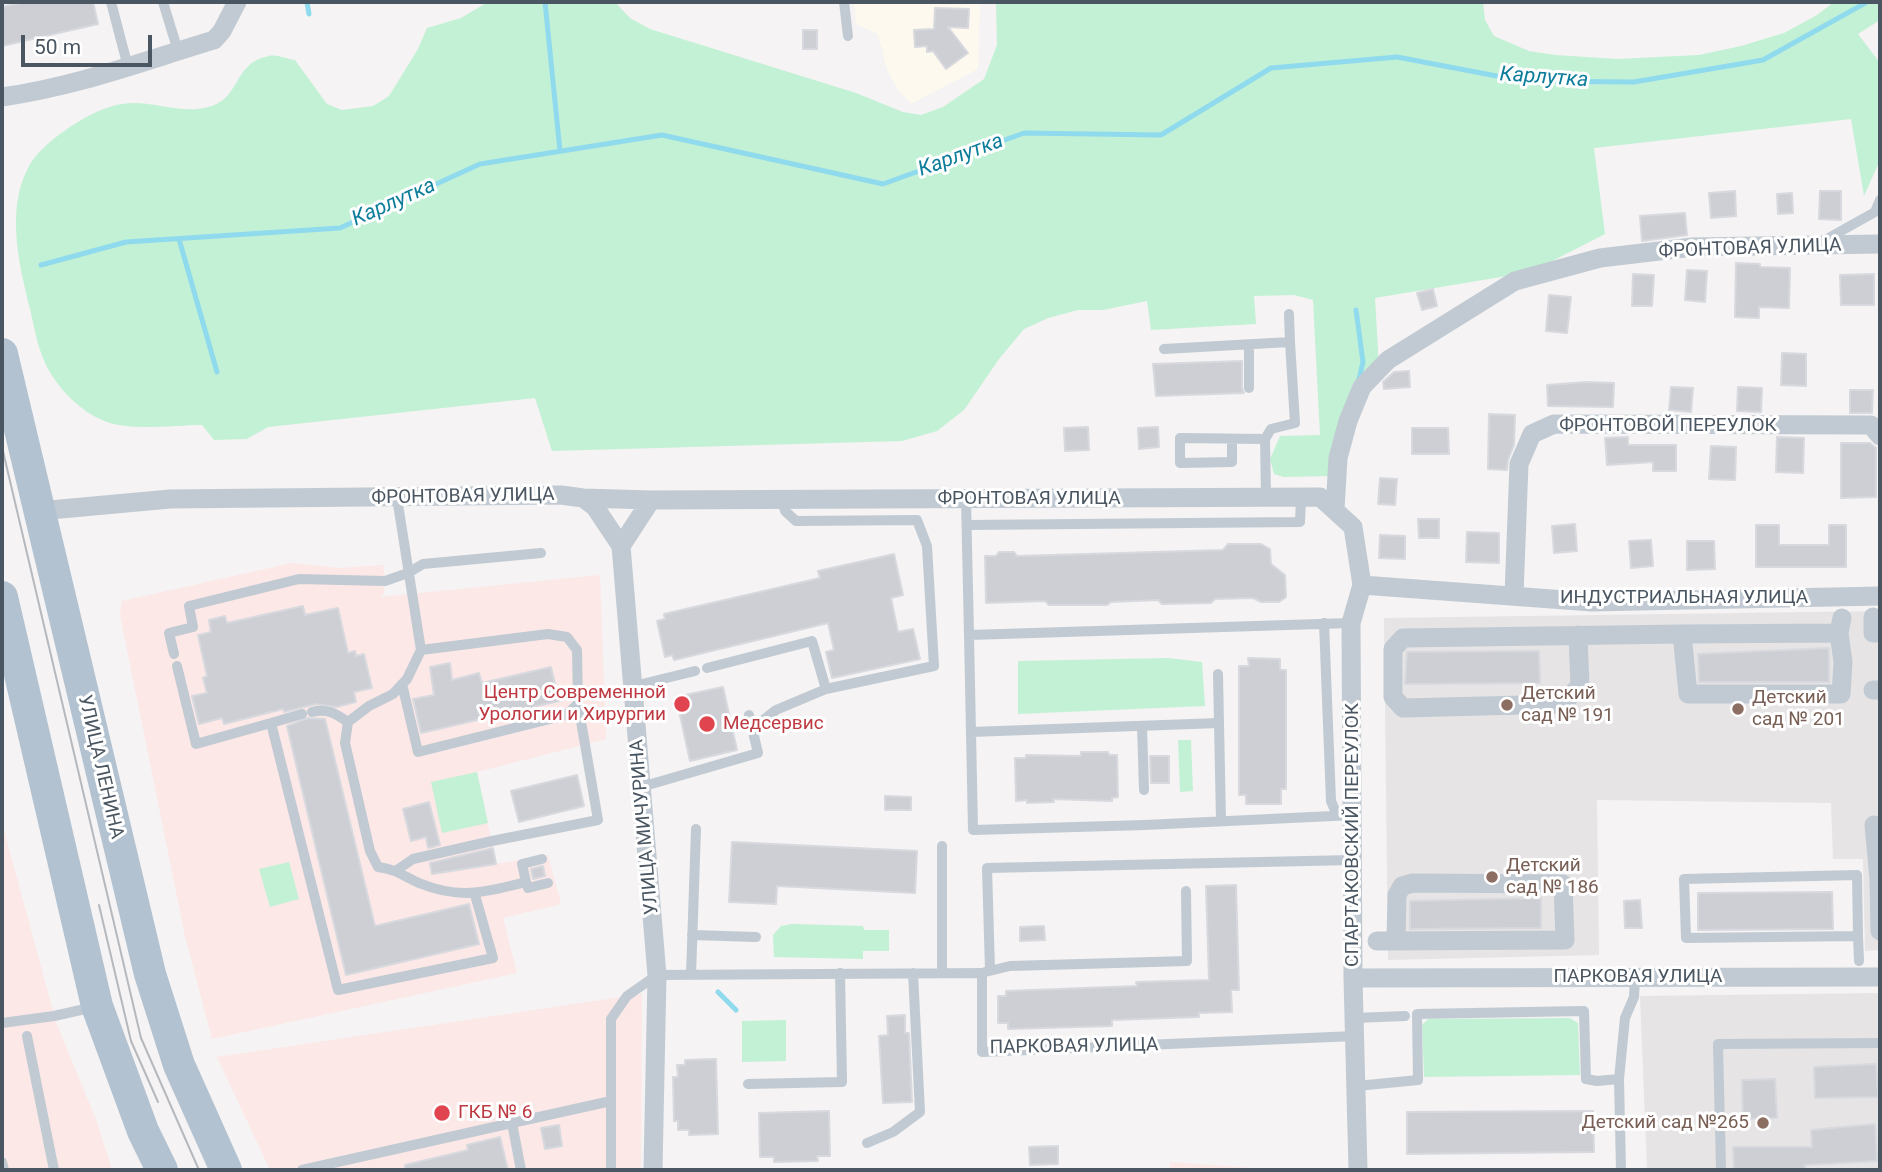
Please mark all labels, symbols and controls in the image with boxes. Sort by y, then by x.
scale bar [24,21,156,65]
text: 50 m [34,35,81,59]
water label: Карлутка [1499,62,1589,94]
water label: Карлутка [915,129,1007,183]
water label: Карлутка [348,173,440,233]
street label: ФРОНТОВАЯ УЛИЦА [1658,234,1842,264]
street label: ФРОНТОВОЙ ПЕРЕУЛОК [1559,415,1777,437]
street label: ФРОНТОВАЯ УЛИЦА [371,484,555,510]
street label: ФРОНТОВАЯ УЛИЦА [937,488,1121,510]
street label: ИНДУСТРИАЛЬНАЯ УЛИЦА [1560,587,1808,609]
place label: Центр Современной Урологии и Хирургии [479,682,666,726]
place label: Детский сад № 191 [1521,683,1614,727]
place label: Детский сад № 201 [1752,687,1845,731]
street label: УЛИЦА ЛЕНИНА [72,693,128,841]
marker: Центр Современной Урологии и Хирургии [672,694,692,714]
marker: Детский сад № 191 [1499,697,1515,713]
marker: Детский сад № 201 [1730,701,1746,717]
street label: СПАРТАКОВСКИЙ ПЕРЕУЛОК [1342,703,1364,967]
place label: Медсервис [723,713,824,735]
marker: Медсервис [697,714,717,734]
street label: УЛИЦА МИЧУРИНА [626,738,664,916]
place label: Детский сад № 186 [1506,855,1599,899]
marker: Детский сад № 186 [1484,869,1500,885]
street label: ПАРКОВАЯ УЛИЦА [1554,966,1722,988]
street label: ПАРКОВАЯ УЛИЦА [989,1034,1159,1060]
place label: ГКБ № 6 [458,1102,532,1124]
marker: ГКБ № 6 [432,1103,452,1123]
place label: Детский сад №265 [1581,1112,1749,1134]
marker: Детский сад №265 [1755,1115,1771,1131]

